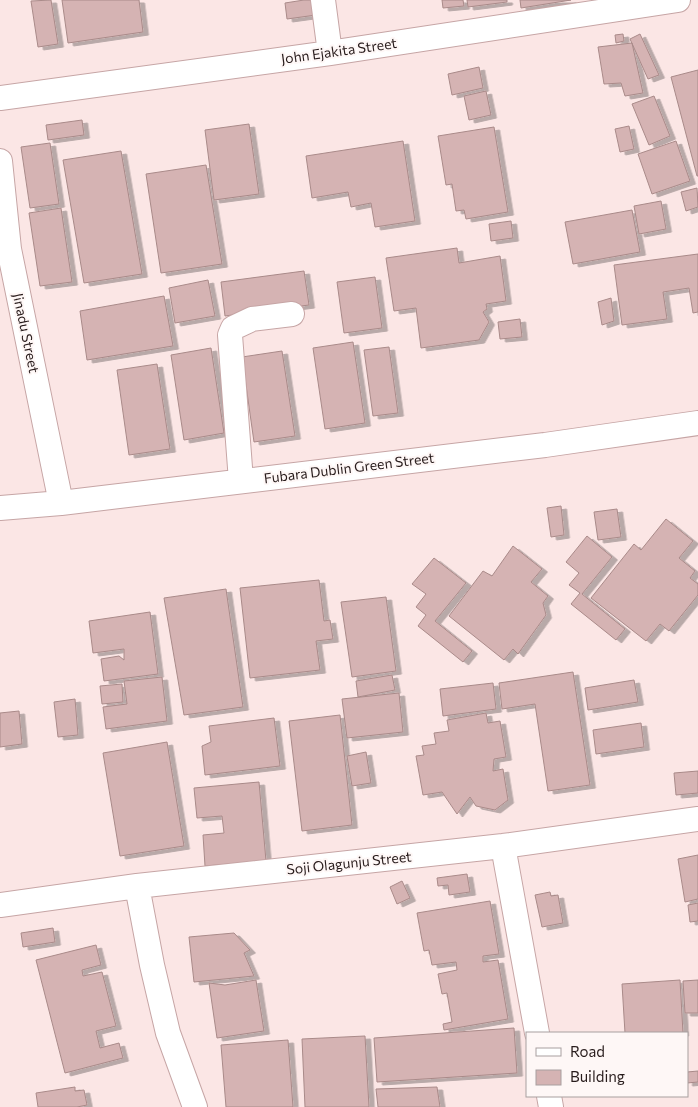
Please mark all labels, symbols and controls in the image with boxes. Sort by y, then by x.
street label: John Ejakita Street [280,34,398,67]
street label: Jinadu Street [10,291,43,375]
street label: Fubara Dublin Green Street [263,449,435,486]
street label: Soji Olagunju Street [285,847,413,878]
legend [526,1032,688,1097]
text: Road [570,1042,605,1060]
text: Building [570,1067,625,1085]

